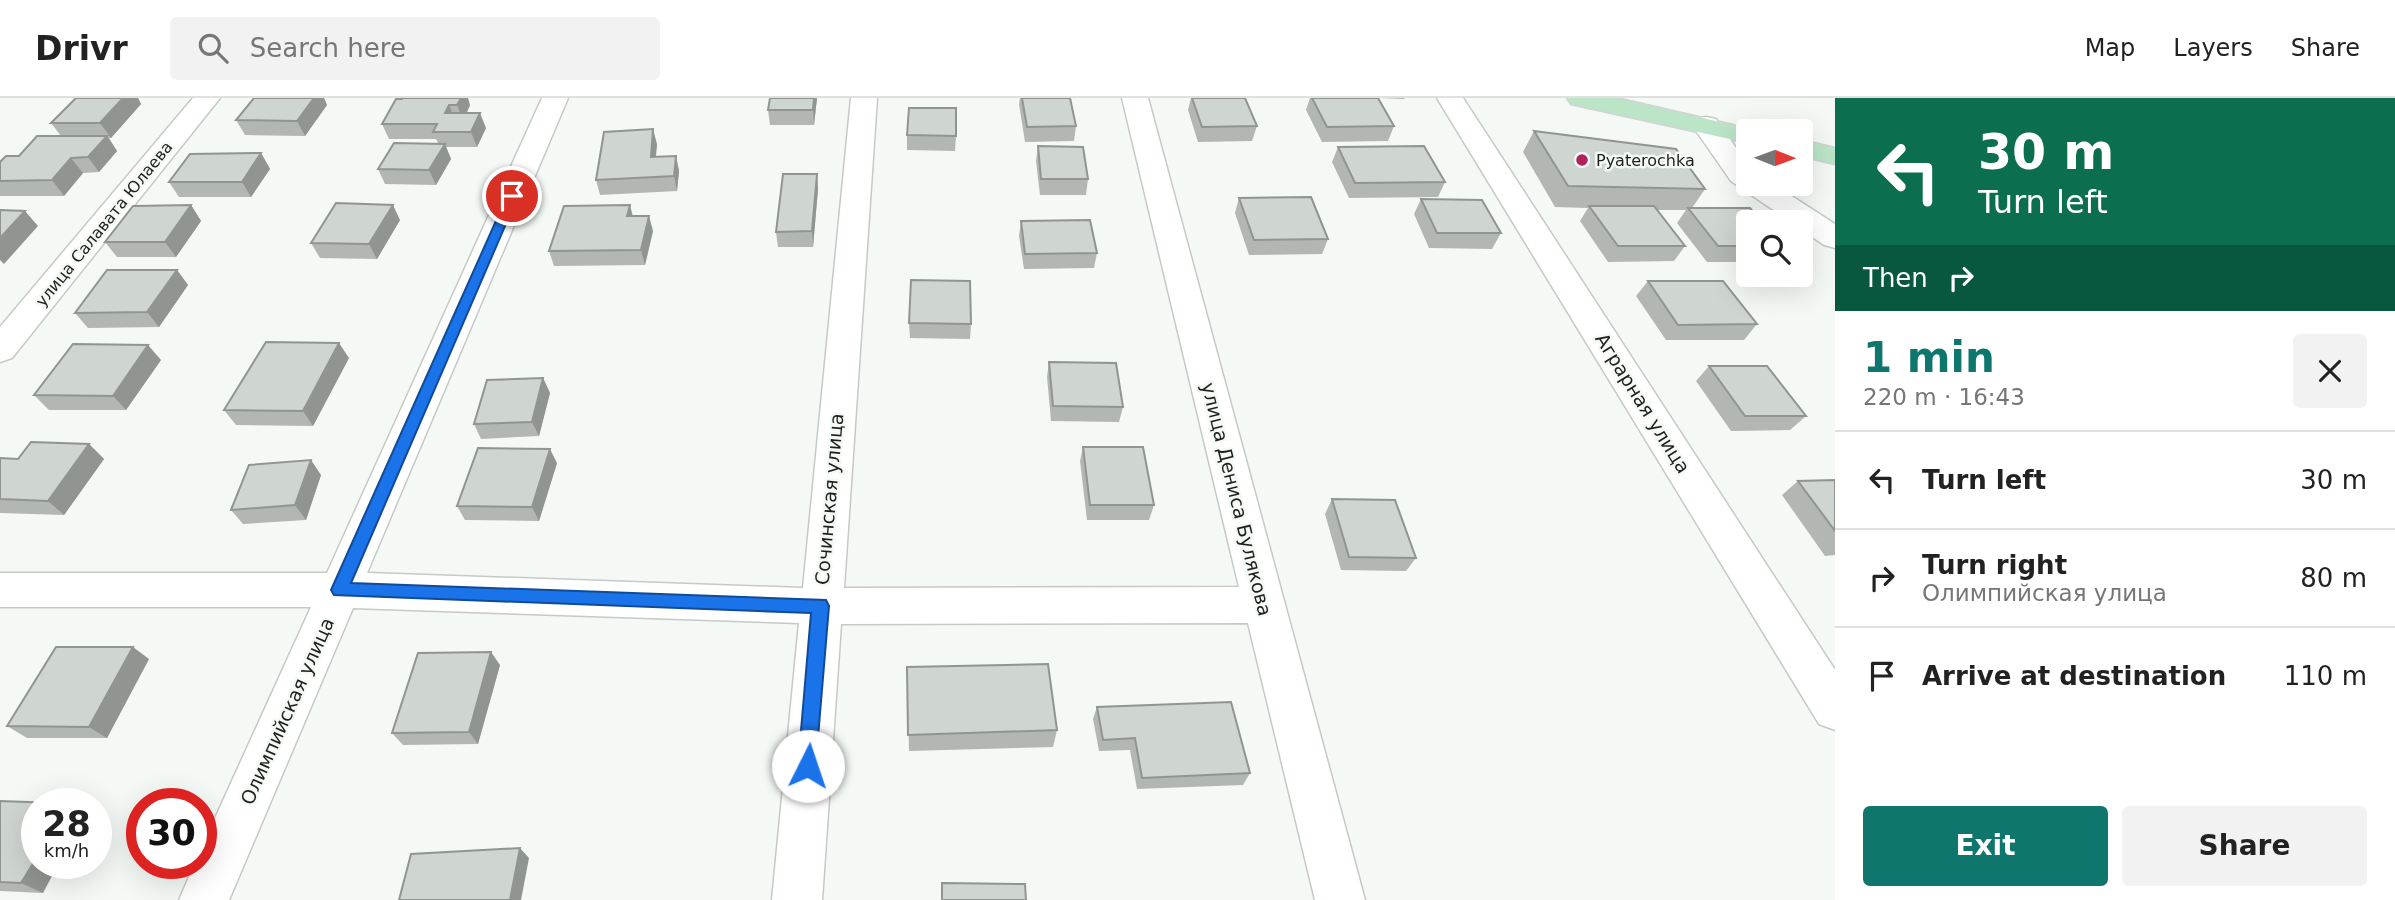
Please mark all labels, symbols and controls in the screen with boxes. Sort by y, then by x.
search box [170,17,660,80]
text: Drivr [35,29,128,68]
icon: search [194,29,232,67]
text: Search here [250,33,406,63]
text: Map [2085,34,2135,62]
text: Layers [2173,34,2253,62]
text: Share [2291,34,2360,62]
north arrow [1736,119,1813,196]
map controls [1736,119,1813,287]
text: 30 m [1978,124,2114,181]
icon: left [1863,126,1954,217]
street label: улица Салавата Юлаева [32,138,176,310]
place label: Pyaterochka [1596,151,1695,170]
marker: Pyaterochka [1574,152,1590,168]
pin [482,166,542,226]
icon: arrive [493,177,531,215]
text: Turn left [1978,183,2108,221]
button: search [1736,210,1813,287]
icon: right [1942,259,1980,297]
text: Then [1863,263,1928,293]
street label: Аграрная улица [1591,329,1695,477]
text: 1 min [1863,333,1995,382]
button: close [2293,334,2367,408]
street label: улица Дениса Булякова [1197,380,1277,618]
text: 220 m · 16:43 [1863,384,2025,410]
street label: Сочинская улица [811,412,847,586]
icon: left [1863,461,1901,499]
text: Turn left [1922,465,2046,495]
text: 30 m [2300,465,2367,495]
text: Turn right [1922,550,2067,580]
icon: right [1863,559,1901,597]
text: 80 m [2300,563,2367,593]
text: Олимпийская улица [1922,580,2167,606]
street label: Олимпийская улица [236,614,338,808]
icon: arrive [1863,657,1901,695]
text: Arrive at destination [1922,661,2226,691]
text: 110 m [2284,661,2367,691]
position arrow [771,729,845,803]
speed limit sign: 30 [126,788,217,879]
text: 28 [42,804,91,844]
button: Exit [1863,806,2108,886]
button: Share [2122,806,2367,886]
text: km/h [44,840,89,861]

